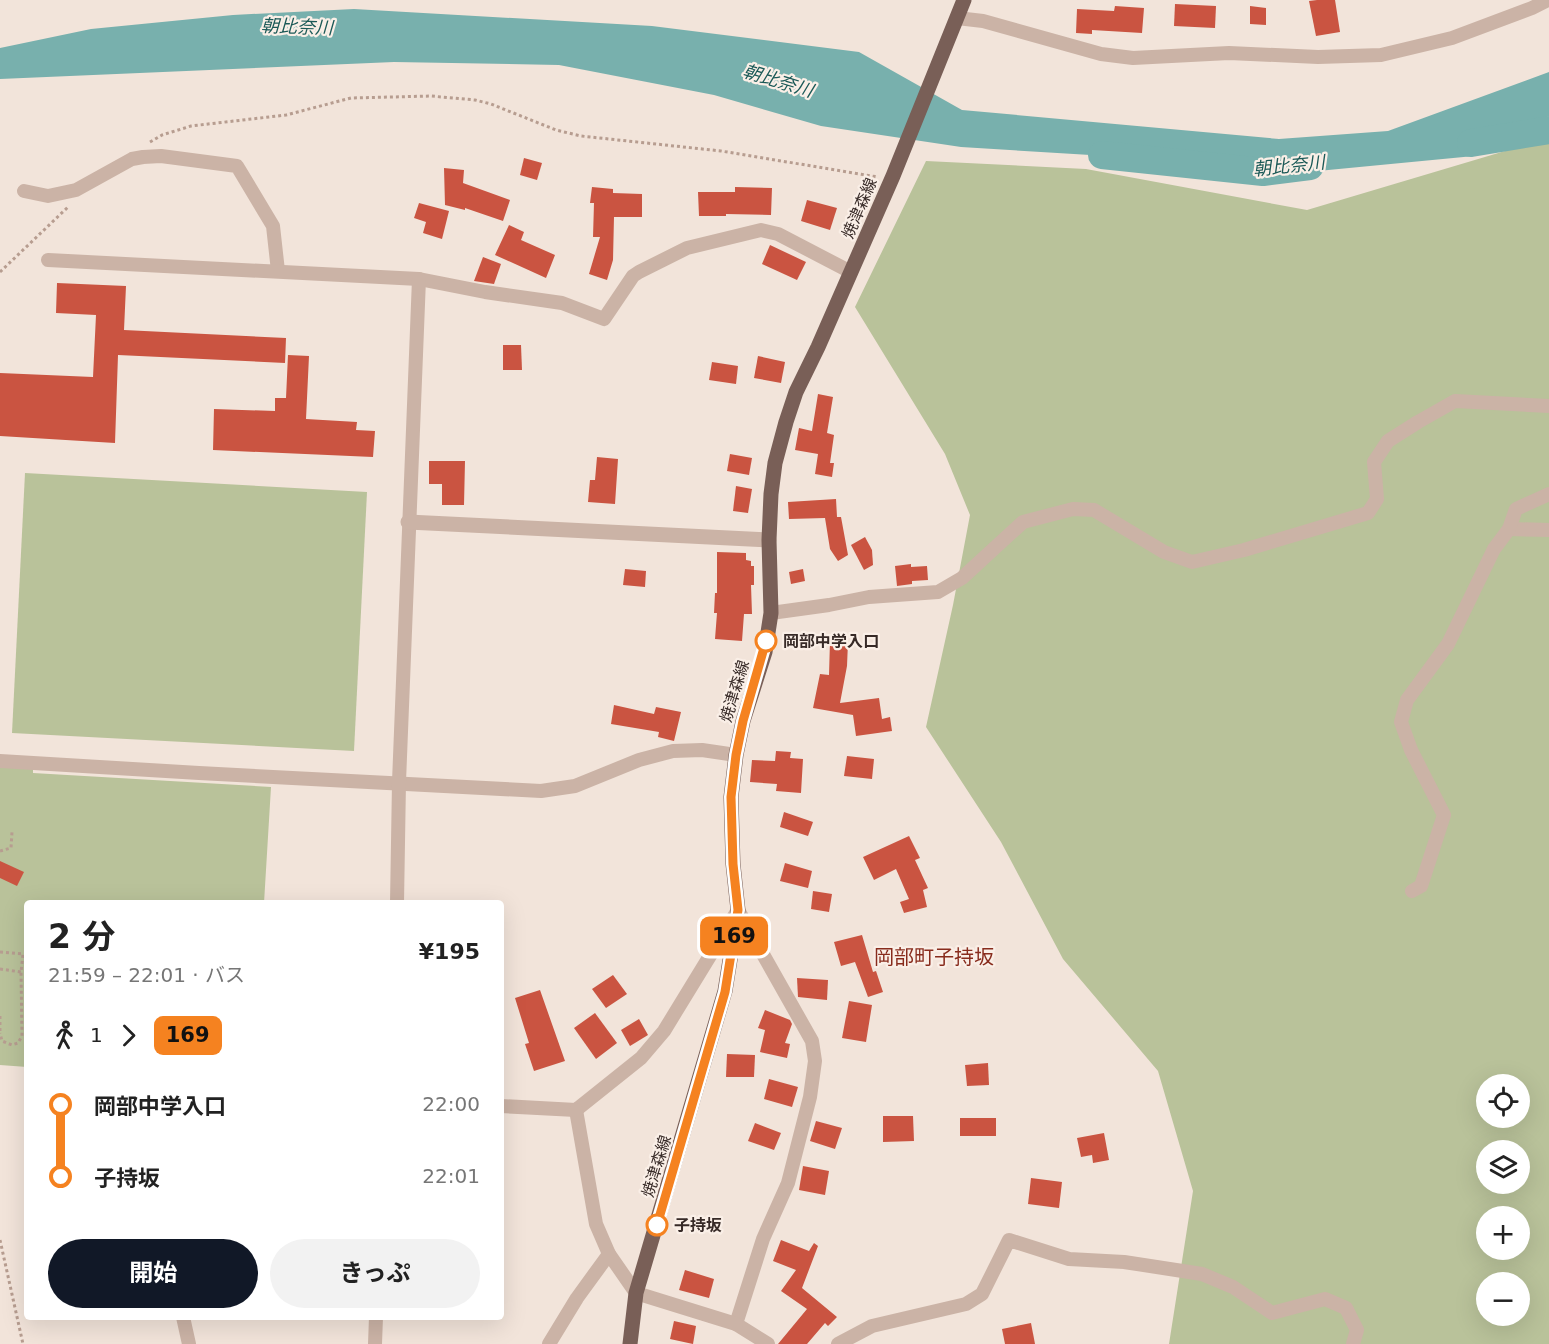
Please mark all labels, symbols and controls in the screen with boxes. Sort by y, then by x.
water label: 朝比奈川 [261,15,335,38]
water label: 朝比奈川 [741,60,818,102]
water label: 朝比奈川 [1252,151,1328,180]
street label: 焼津森線 [838,175,881,241]
marker: 岡部中学入口 [755,630,777,652]
place label: 岡部中学入口 [783,632,879,651]
street label: 焼津森線 [716,658,753,725]
line badge: 169 [700,916,768,956]
text: 2 分 [48,917,115,956]
text: 169 [712,924,756,948]
text: ¥195 [419,939,480,964]
district label: 岡部町子持坂 [874,945,994,969]
text: 21:59 – 22:01 · バス [48,963,245,987]
icon: walk [48,1019,81,1052]
icon: forward [112,1019,145,1052]
text: 1 [90,1023,103,1047]
text: 169 [166,1023,210,1047]
map controls [1476,1074,1530,1326]
button: locate [1476,1074,1530,1128]
text: 22:00 [422,1092,480,1116]
text: 岡部中学入口 [94,1094,226,1119]
street label: 焼津森線 [638,1133,675,1200]
button: layers [1476,1140,1530,1194]
text: 22:01 [422,1164,480,1188]
text: 子持坂 [94,1166,160,1191]
button: + [1476,1206,1530,1260]
marker: 子持坂 [646,1214,668,1236]
place label: 子持坂 [674,1216,722,1235]
button: 開始 [48,1239,258,1308]
button: きっぷ [270,1239,480,1308]
button: − [1476,1272,1530,1326]

